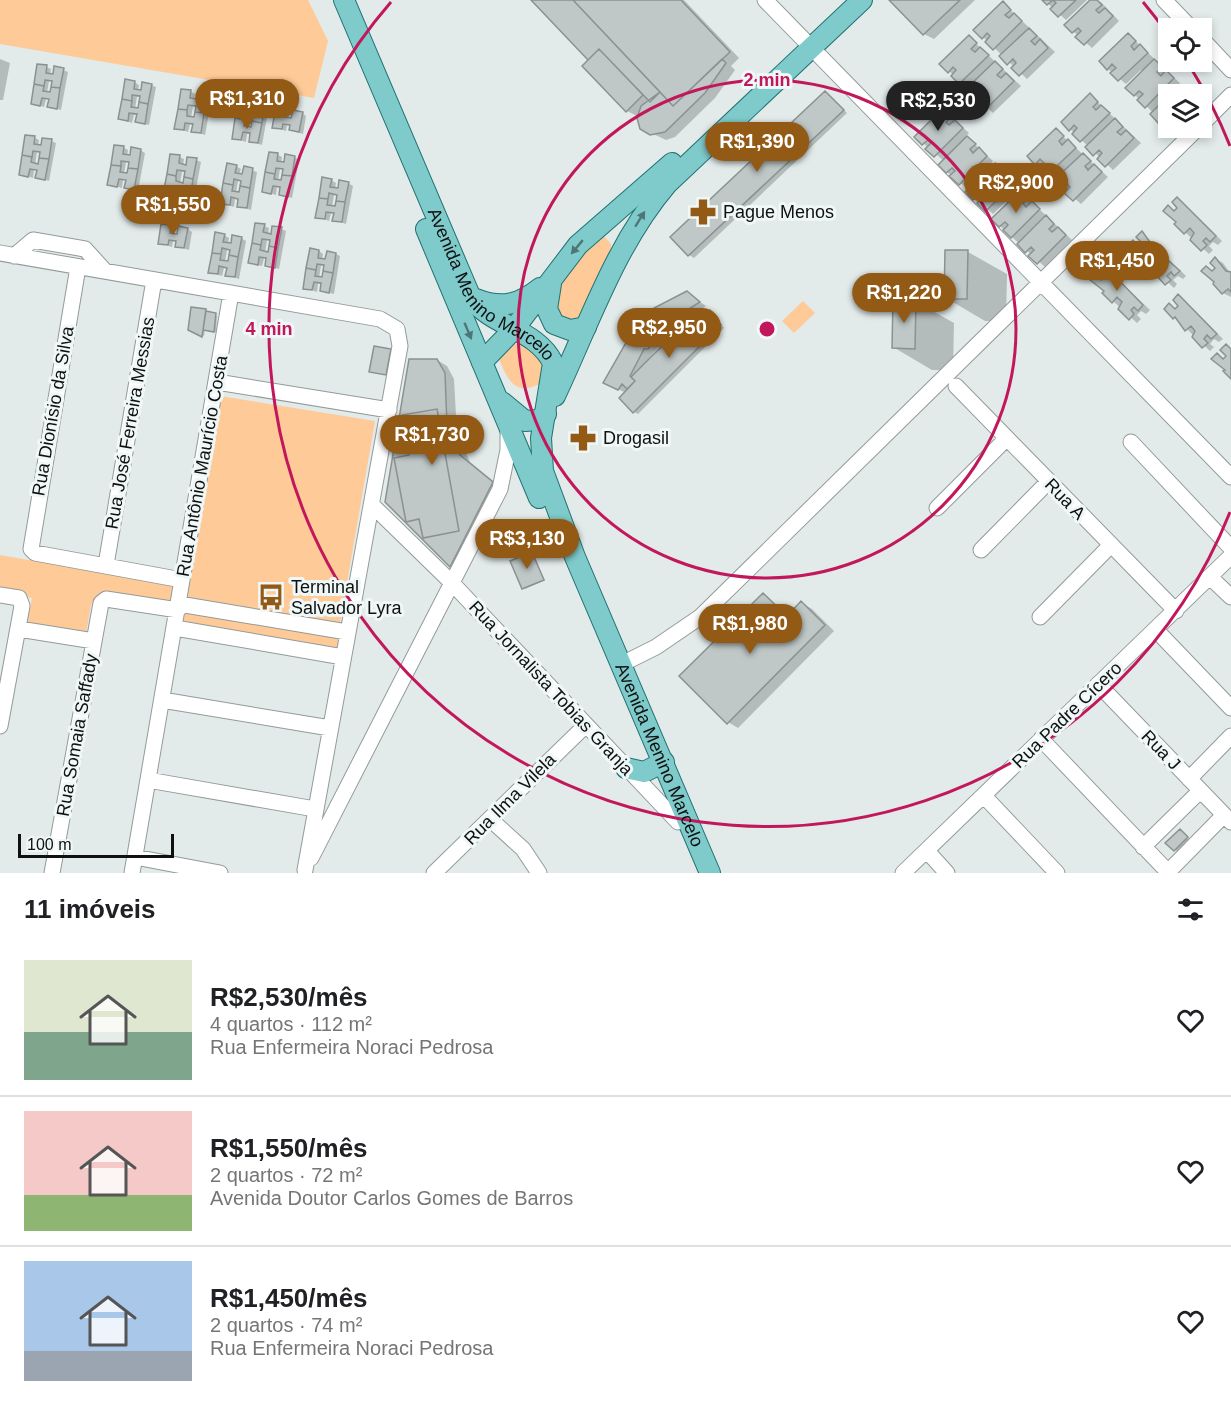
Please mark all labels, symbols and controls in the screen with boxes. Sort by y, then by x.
map controls [1158,18,1212,138]
button: locate [1158,18,1212,72]
text: 2 min [743,70,791,90]
pin: R$1,310 [192,79,302,130]
pin: R$2,530 [883,81,993,132]
button: layers [1158,84,1212,138]
text: R$1,310 [209,87,285,109]
text: R$2,530 [900,89,976,111]
pin: R$1,390 [702,122,812,173]
text: R$1,390 [719,130,795,152]
pin: R$2,900 [961,163,1071,214]
text: R$2,900 [978,171,1054,193]
pin: R$1,550 [118,185,228,236]
text: R$1,550 [135,193,211,215]
pharmacy icon: Pague Menos [688,197,718,227]
place label: Pague Menos [723,202,834,222]
street label: Avenida Menino Marcelo [424,205,559,364]
one-way arrow [635,211,646,227]
one-way arrow [571,239,584,254]
pin: R$1,450 [1062,241,1172,292]
text: R$1,450 [1079,249,1155,271]
pin: R$1,220 [849,273,959,324]
text: R$1,220 [866,281,942,303]
pin: R$2,950 [614,308,724,359]
street label: Rua José Ferreira Messias [101,315,159,531]
text: R$2,950 [631,316,707,338]
text: 4 min [245,319,293,339]
centre of rings [757,319,777,339]
one-way arrow [464,322,473,340]
street label: Rua Dionísio da Silva [28,324,78,497]
street label: Rua Antônio Maurício Costa [173,353,231,578]
pin: R$1,730 [377,415,487,466]
text: R$1,730 [394,423,470,445]
pharmacy icon: Drogasil [568,423,598,453]
place label: Drogasil [603,428,669,448]
street label: Rua A [1041,474,1089,524]
pin: R$3,130 [472,519,582,570]
text: R$3,130 [489,527,565,549]
place label: Terminal Salvador Lyra [291,577,402,618]
bus stop icon: Terminal Salvador Lyra [256,582,286,612]
street label: Rua Jornalista Tobias Granja [465,597,638,780]
pin: R$1,980 [695,604,805,655]
text: R$1,980 [712,612,788,634]
street label: Rua Somaia Saffady [53,652,101,818]
street label: Rua Padre Cícero [1008,658,1126,772]
street label: Avenida Menino Marcelo [611,660,708,850]
street label: Rua J [1137,726,1185,774]
street label: Rua Ilma Vilela [460,749,560,849]
scale bar [18,831,174,858]
text: 100 m [27,836,71,853]
icon: filters [1174,893,1207,926]
text: 11 imóveis [24,894,156,924]
text: R$2,530/mês [210,982,368,1012]
icon: home [72,984,144,1056]
icon: heart [1174,1004,1207,1037]
text: 4 quartos · 112 m² [210,1013,372,1035]
text: Rua Enfermeira Noraci Pedrosa [210,1036,493,1058]
text: R$1,550/mês [210,1133,368,1163]
icon: home [72,1135,144,1207]
icon: heart [1174,1155,1207,1188]
text: 2 quartos · 72 m² [210,1164,362,1186]
text: Avenida Doutor Carlos Gomes de Barros [210,1187,573,1209]
text: R$1,450/mês [210,1283,368,1313]
icon: home [72,1285,144,1357]
icon: heart [1174,1305,1207,1338]
text: 2 quartos · 74 m² [210,1314,362,1336]
text: Rua Enfermeira Noraci Pedrosa [210,1337,493,1359]

